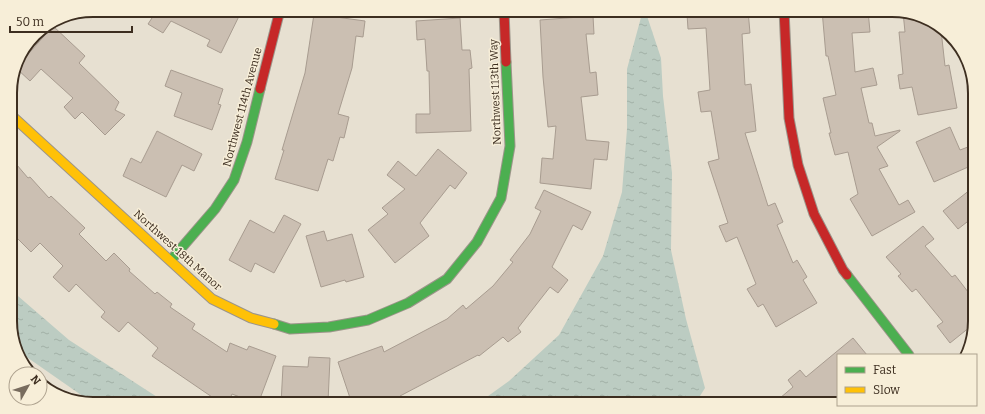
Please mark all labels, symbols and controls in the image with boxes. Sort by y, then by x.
scale bar [10,8,132,34]
text: 50 m [16,15,45,29]
street label: Northwest 113th Way [487,39,504,145]
street label: Northwest 114th Avenue [220,46,265,168]
street label: Northwest 18th Manor [131,207,224,293]
legend [837,354,977,406]
text: Fast [873,363,897,377]
north arrow [8,366,48,406]
text: N [28,373,43,388]
text: Slow [873,383,900,397]

